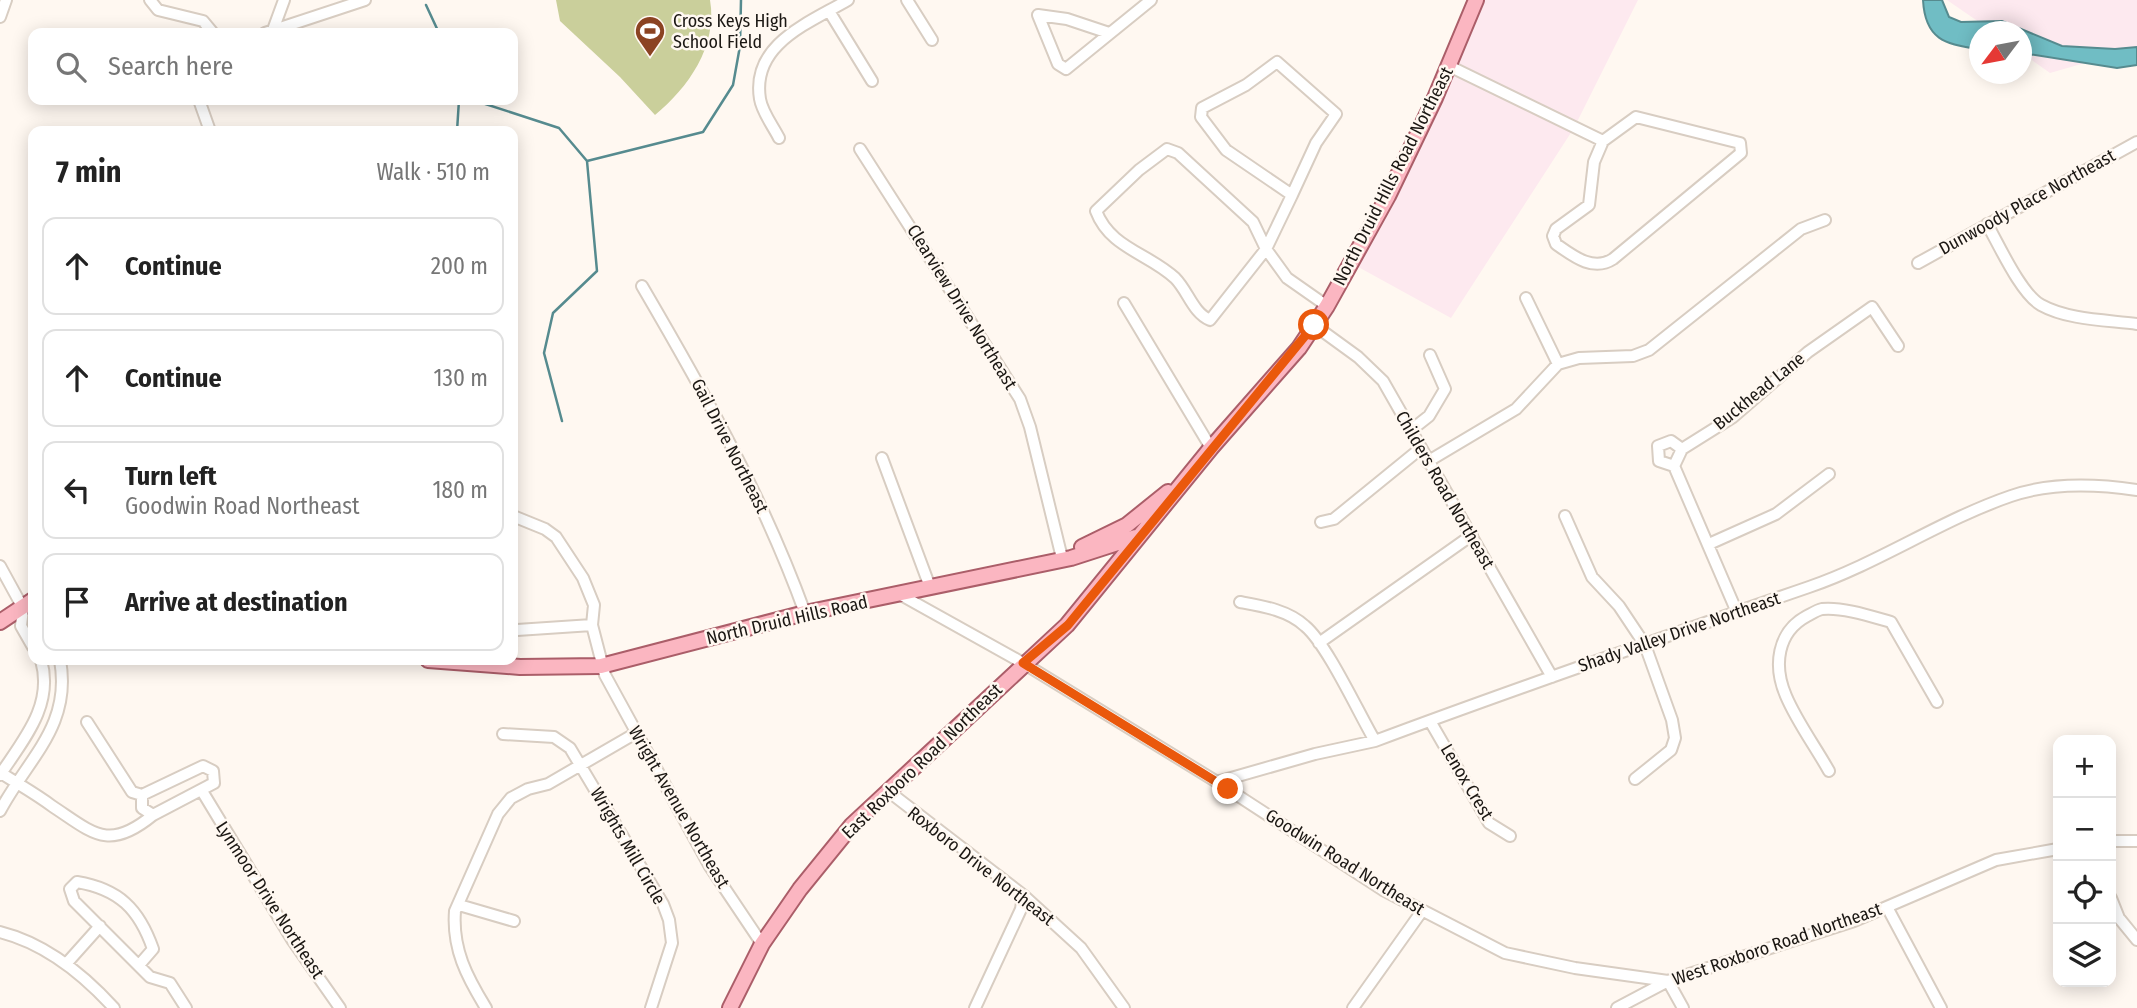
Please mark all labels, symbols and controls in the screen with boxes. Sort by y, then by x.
place label: Cross Keys High School Field [673,10,788,53]
sports icon: Cross Keys High School Field [633,14,667,58]
north arrow [1969,21,2032,84]
search box [28,28,518,105]
icon: search [52,48,90,86]
text: Search here [108,51,233,82]
street label: North Druid Hills Road Northeast [1328,63,1458,289]
street label: Dunwoody Place Northeast [1935,144,2119,260]
text: 7 min [56,154,121,190]
text: Walk · 510 m [376,158,490,186]
street label: Clearview Drive Northeast [902,220,1022,394]
icon: ahead [58,247,96,285]
text: Continue [125,251,222,282]
text: 200 m [431,252,488,280]
route start [1298,309,1329,340]
street label: Buckhead Lane [1709,347,1809,435]
icon: ahead [58,359,96,397]
text: Continue [125,363,222,394]
text: 130 m [434,364,488,392]
street label: Gail Drive Northeast [687,375,773,517]
street label: Childers Road Northeast [1391,407,1499,573]
text: Turn left [125,461,217,492]
icon: left [58,471,96,509]
text: 180 m [432,476,488,504]
text: Goodwin Road Northeast [125,492,360,520]
icon: arrive [58,583,96,621]
text: Arrive at destination [125,587,348,618]
street label: Shady Valley Drive Northeast [1575,587,1783,677]
street label: North Druid Hills Road [704,591,870,649]
street label: East Roxboro Road Northeast [837,678,1007,843]
street label: Wright Avenue Northeast [624,722,734,892]
map controls [2053,735,2116,987]
button: + [2053,735,2116,798]
street label: Lenox Crest [1436,740,1498,824]
route end [1212,773,1243,804]
street label: Wrights Mill Circle [586,783,671,909]
button: − [2053,798,2116,861]
street label: Roxboro Drive Northeast [903,802,1059,930]
street label: Goodwin Road Northeast [1261,804,1429,920]
street label: Lynmoor Drive Northeast [211,817,329,983]
button: locate [2053,861,2116,924]
street label: West Roxboro Road Northeast [1669,898,1885,990]
button: layers [2053,924,2116,987]

